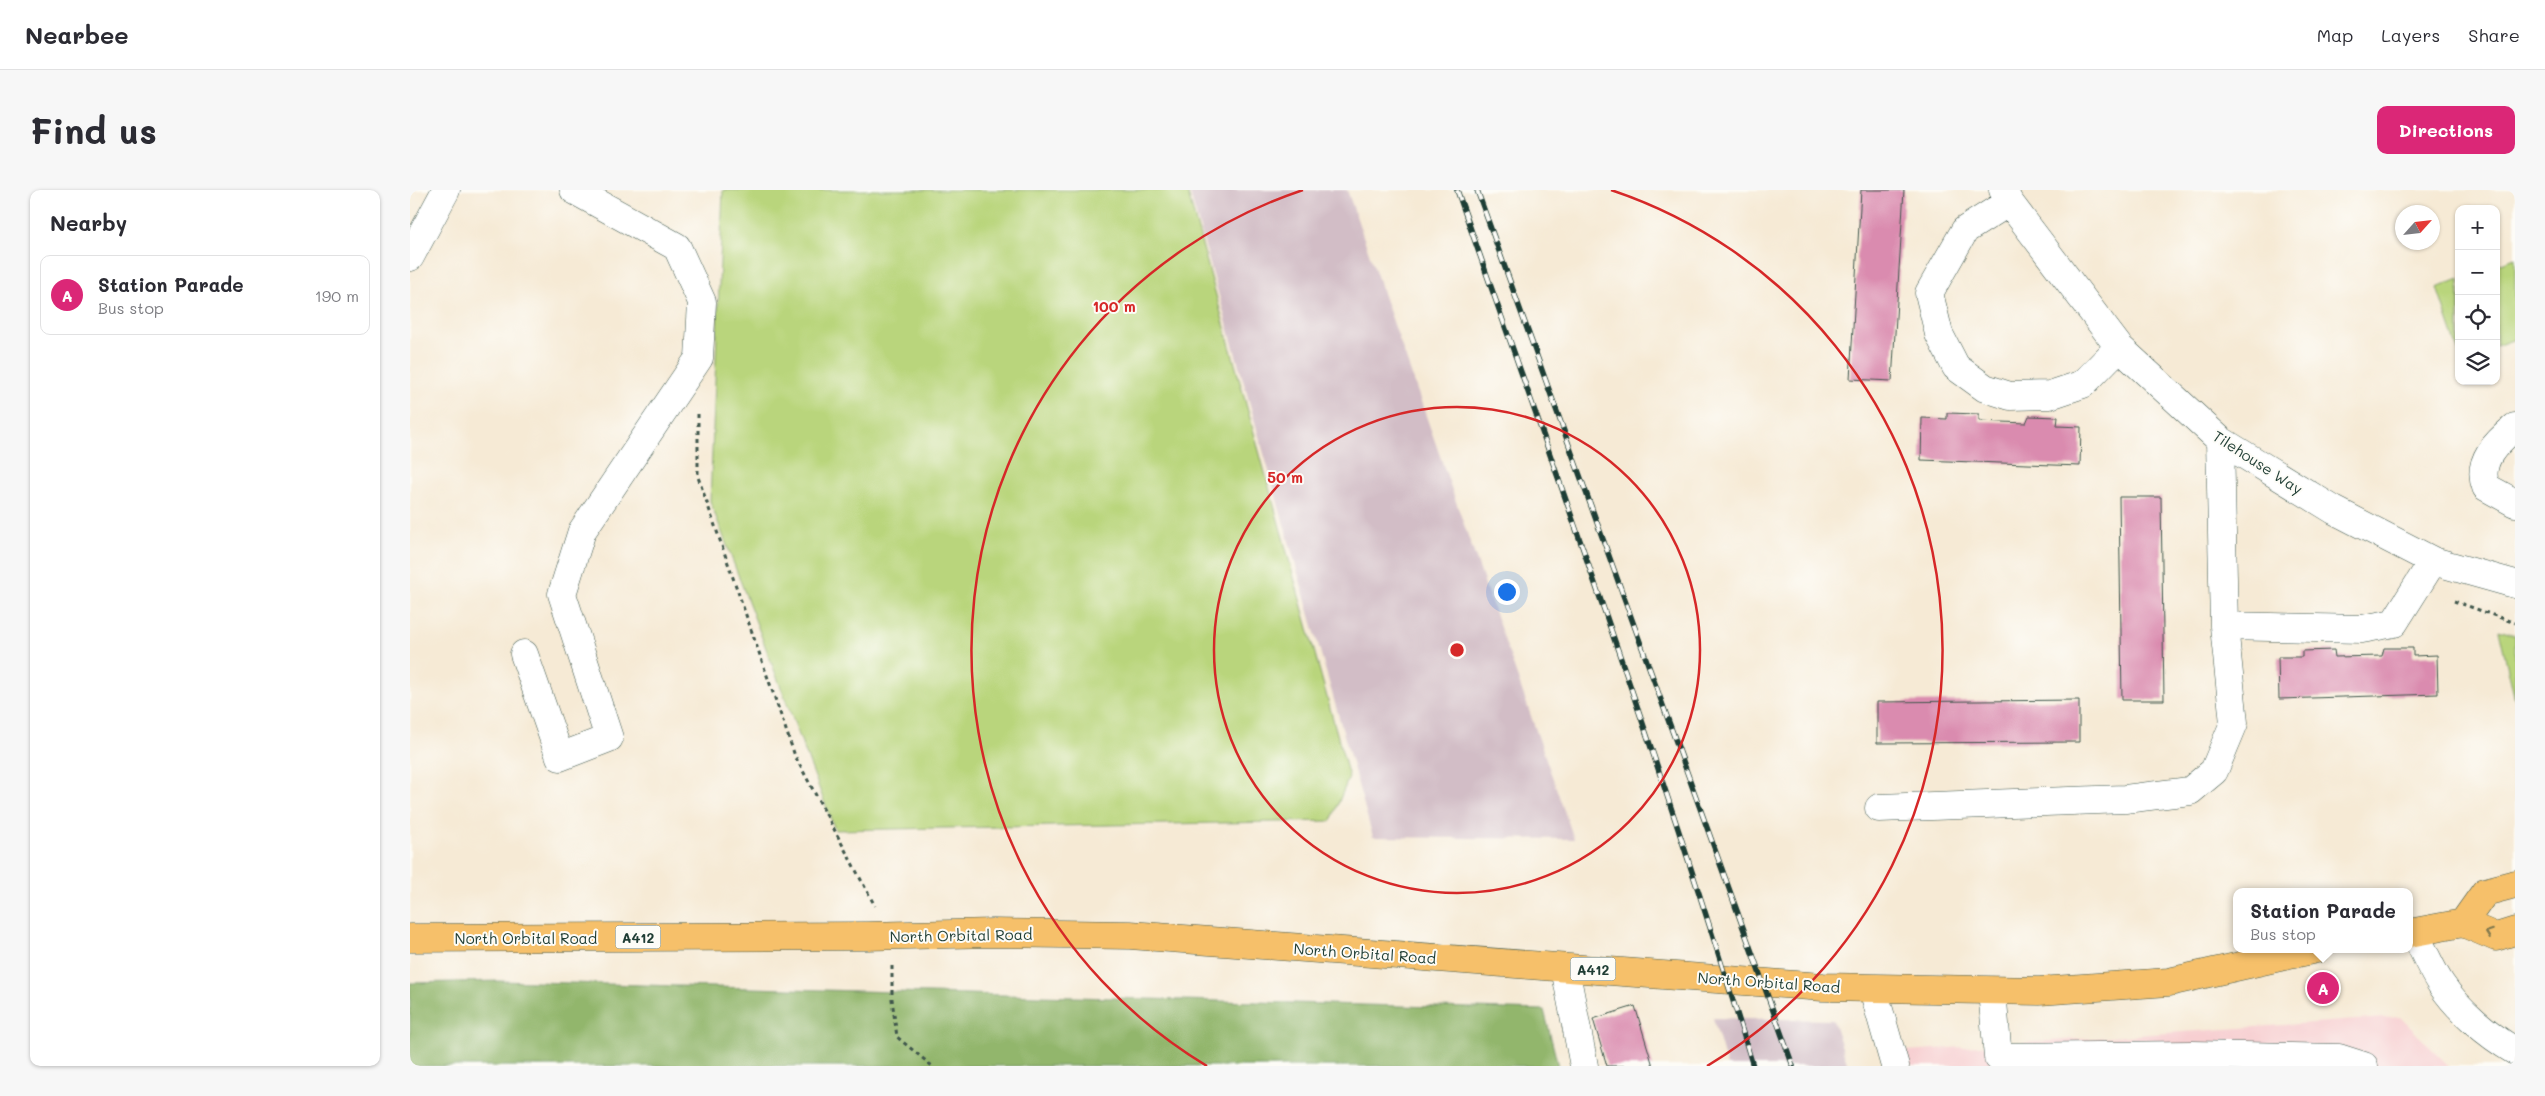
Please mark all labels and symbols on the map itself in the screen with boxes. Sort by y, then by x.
north arrow [2395,205,2440,250]
text: 100 m [1092,296,1136,316]
street label: Tilehouse Way [2209,425,2307,499]
text: 50 m [1267,467,1303,487]
your location [1494,579,1520,605]
centre of rings [1448,641,1466,659]
street label: North Orbital Road [889,924,1033,946]
road number: A412 [616,926,660,949]
street label: North Orbital Road [455,928,597,948]
one-way arrow [2485,929,2494,939]
street label: North Orbital Road [1293,938,1437,968]
road number: A412 [1570,958,1616,981]
street label: North Orbital Road [1697,967,1841,997]
pin: A [2307,969,2339,1007]

